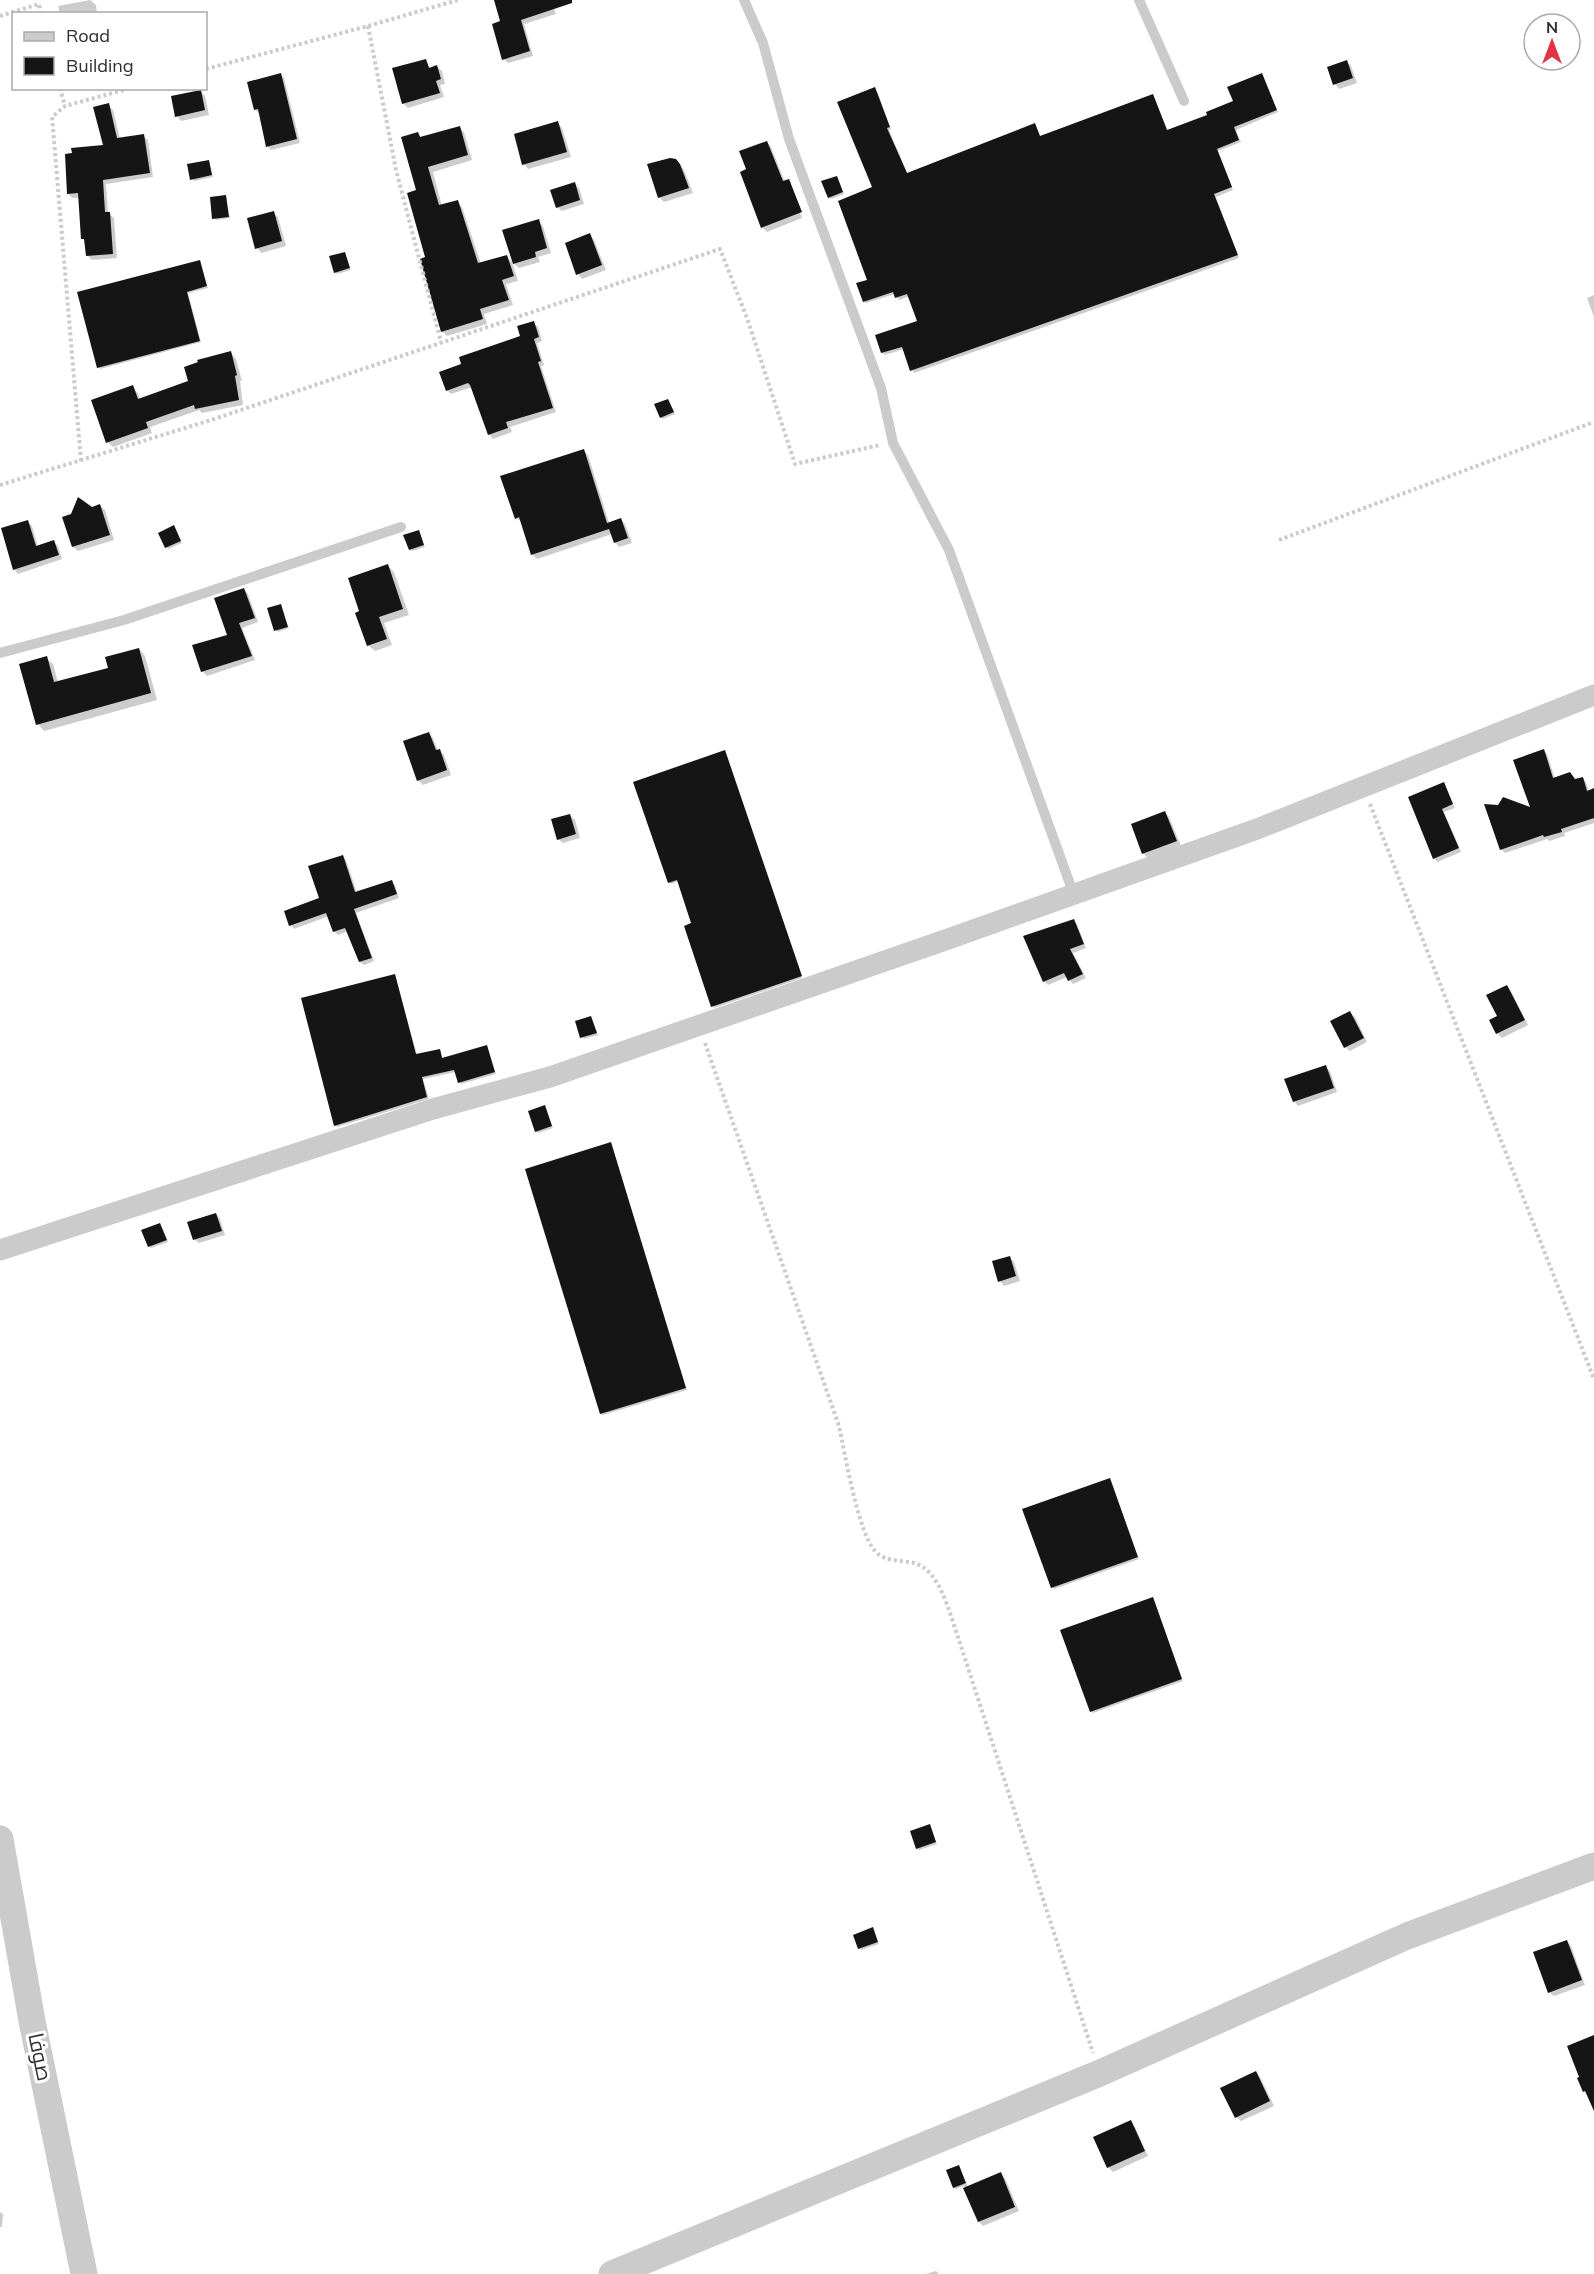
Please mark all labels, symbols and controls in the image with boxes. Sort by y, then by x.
legend [12,12,207,90]
north arrow [1522,12,1582,72]
text: N [1546,17,1558,37]
text: Road [66,24,110,47]
text: Building [66,54,134,77]
street label: صوفا [23,2030,59,2083]

